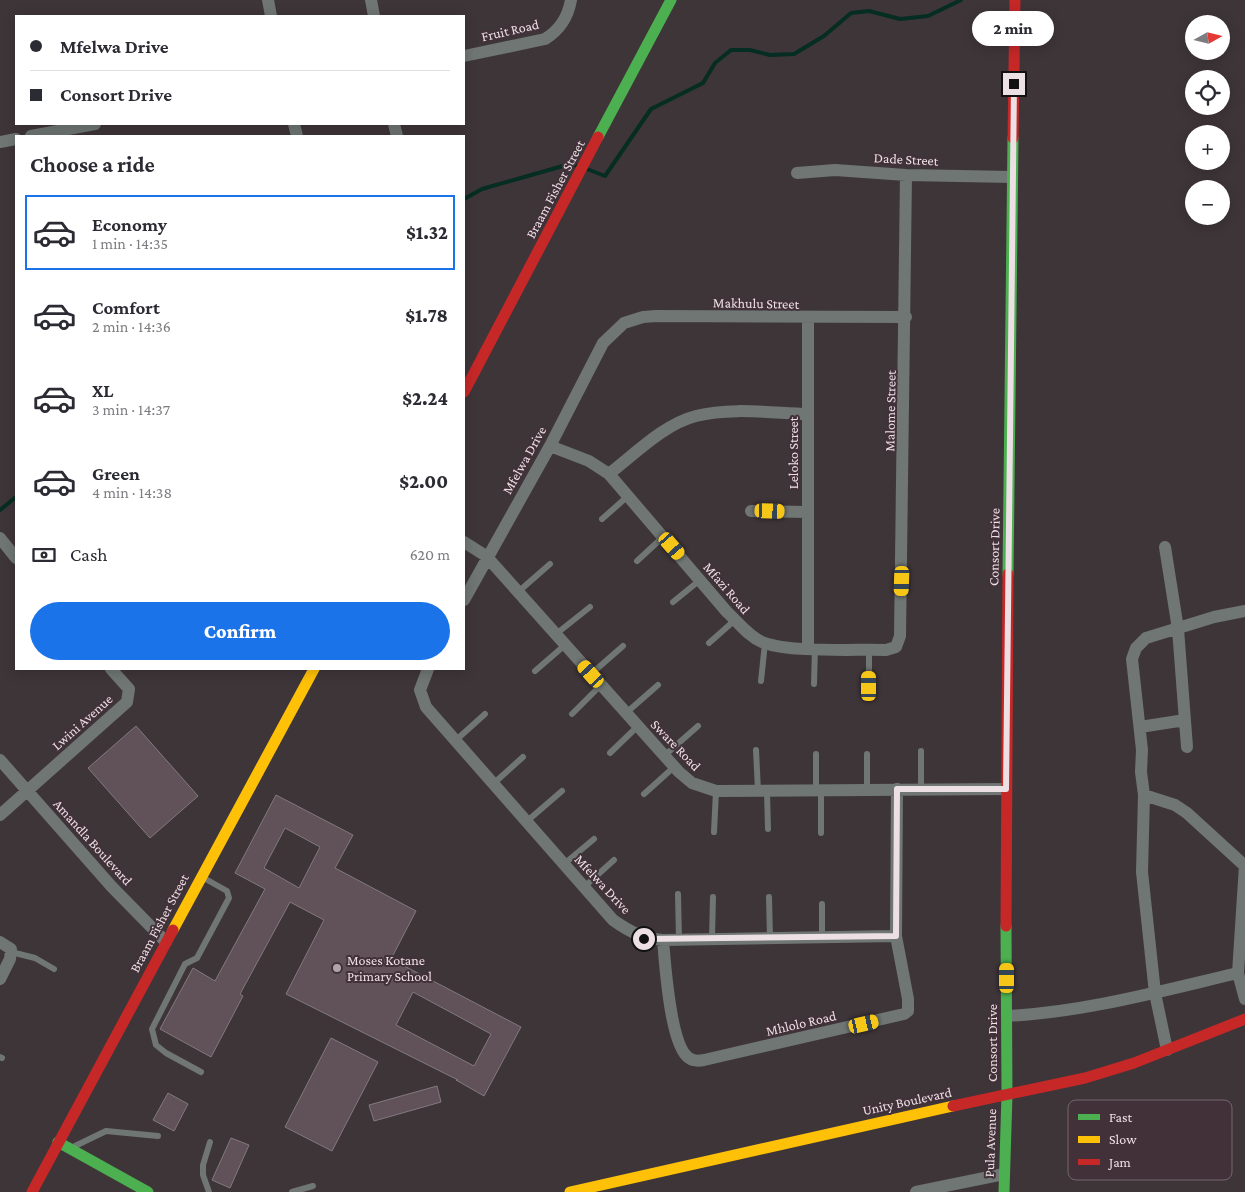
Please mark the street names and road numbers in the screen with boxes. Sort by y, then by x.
street label: Fruit Road [480,15,541,44]
street label: Braam Fisher Street [522,137,588,241]
street label: Dade Street [873,149,939,169]
street label: Makhulu Street [713,294,800,312]
street label: Malome Street [881,370,899,452]
street label: Leloko Street [785,416,801,489]
street label: Mfelwa Drive [499,423,549,497]
street label: Consort Drive [985,508,1003,586]
street label: Mfazi Road [700,559,754,617]
street label: Lwini Avenue [49,691,115,753]
street label: Sware Road [648,716,705,774]
street label: Amandla Boulevard [50,796,136,889]
street label: Mfelwa Drive [571,851,635,917]
street label: Braam Fisher Street [126,871,192,975]
street label: Consort Drive [984,1004,1000,1082]
street label: Mhlolo Road [764,1007,838,1039]
street label: Unity Boulevard [861,1084,954,1118]
street label: Pula Avenue [981,1109,999,1177]

